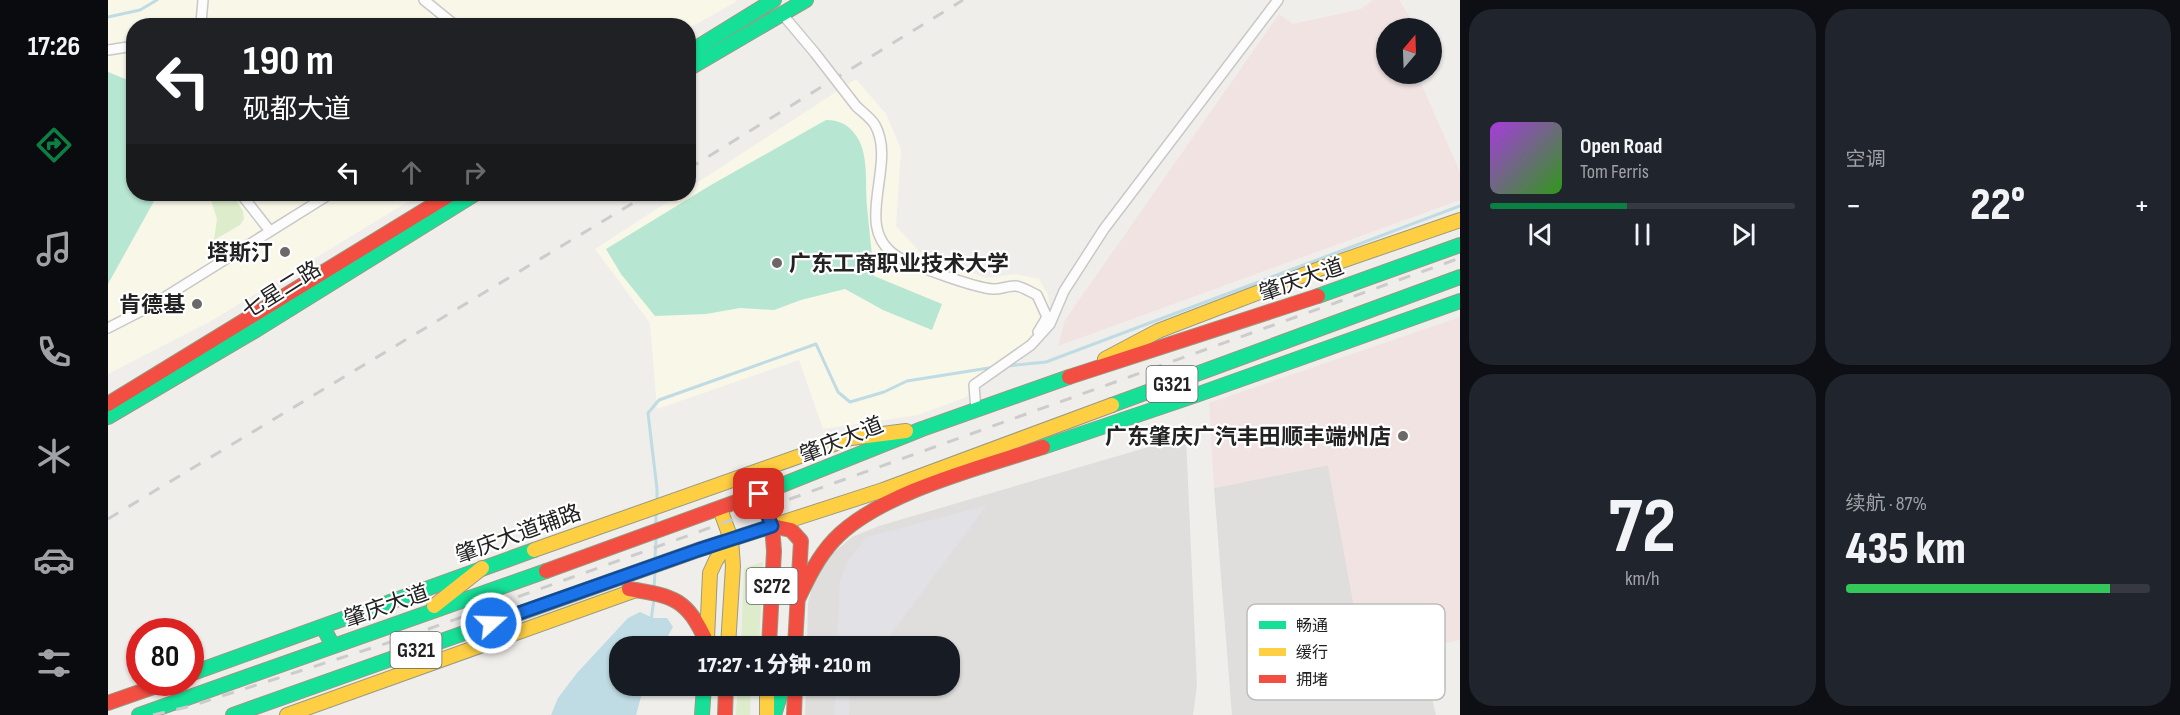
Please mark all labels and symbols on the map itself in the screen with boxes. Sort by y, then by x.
north arrow [1376,18,1442,84]
place label: 塔斯汀 [207,240,273,267]
marker: 塔斯汀 [278,245,292,259]
place label: 广东工商职业技术大学 [789,251,1009,278]
street label: 肇庆大道 [1255,253,1347,308]
street label: 七星二路 [237,256,326,325]
marker: 广东工商职业技术大学 [770,256,784,270]
place label: 肯德基 [119,292,185,319]
marker: 肯德基 [190,297,204,311]
road number: G321 [1146,366,1198,402]
street label: 肇庆大道 [796,411,887,469]
place label: 广东肇庆广汽丰田顺丰端州店 [1105,424,1391,451]
marker: 广东肇庆广汽丰田顺丰端州店 [1396,429,1410,443]
pin [733,468,784,519]
street label: 肇庆大道辅路 [452,499,585,570]
road number: S272 [746,568,798,604]
street label: 肇庆大道 [340,579,432,634]
position arrow [459,591,523,655]
legend [1247,604,1445,700]
text: 畅通 [1296,617,1328,636]
speed limit sign: 80 [126,618,204,696]
road number: G321 [390,632,442,668]
text: 缓行 [1296,644,1328,663]
text: 拥堵 [1296,671,1328,690]

